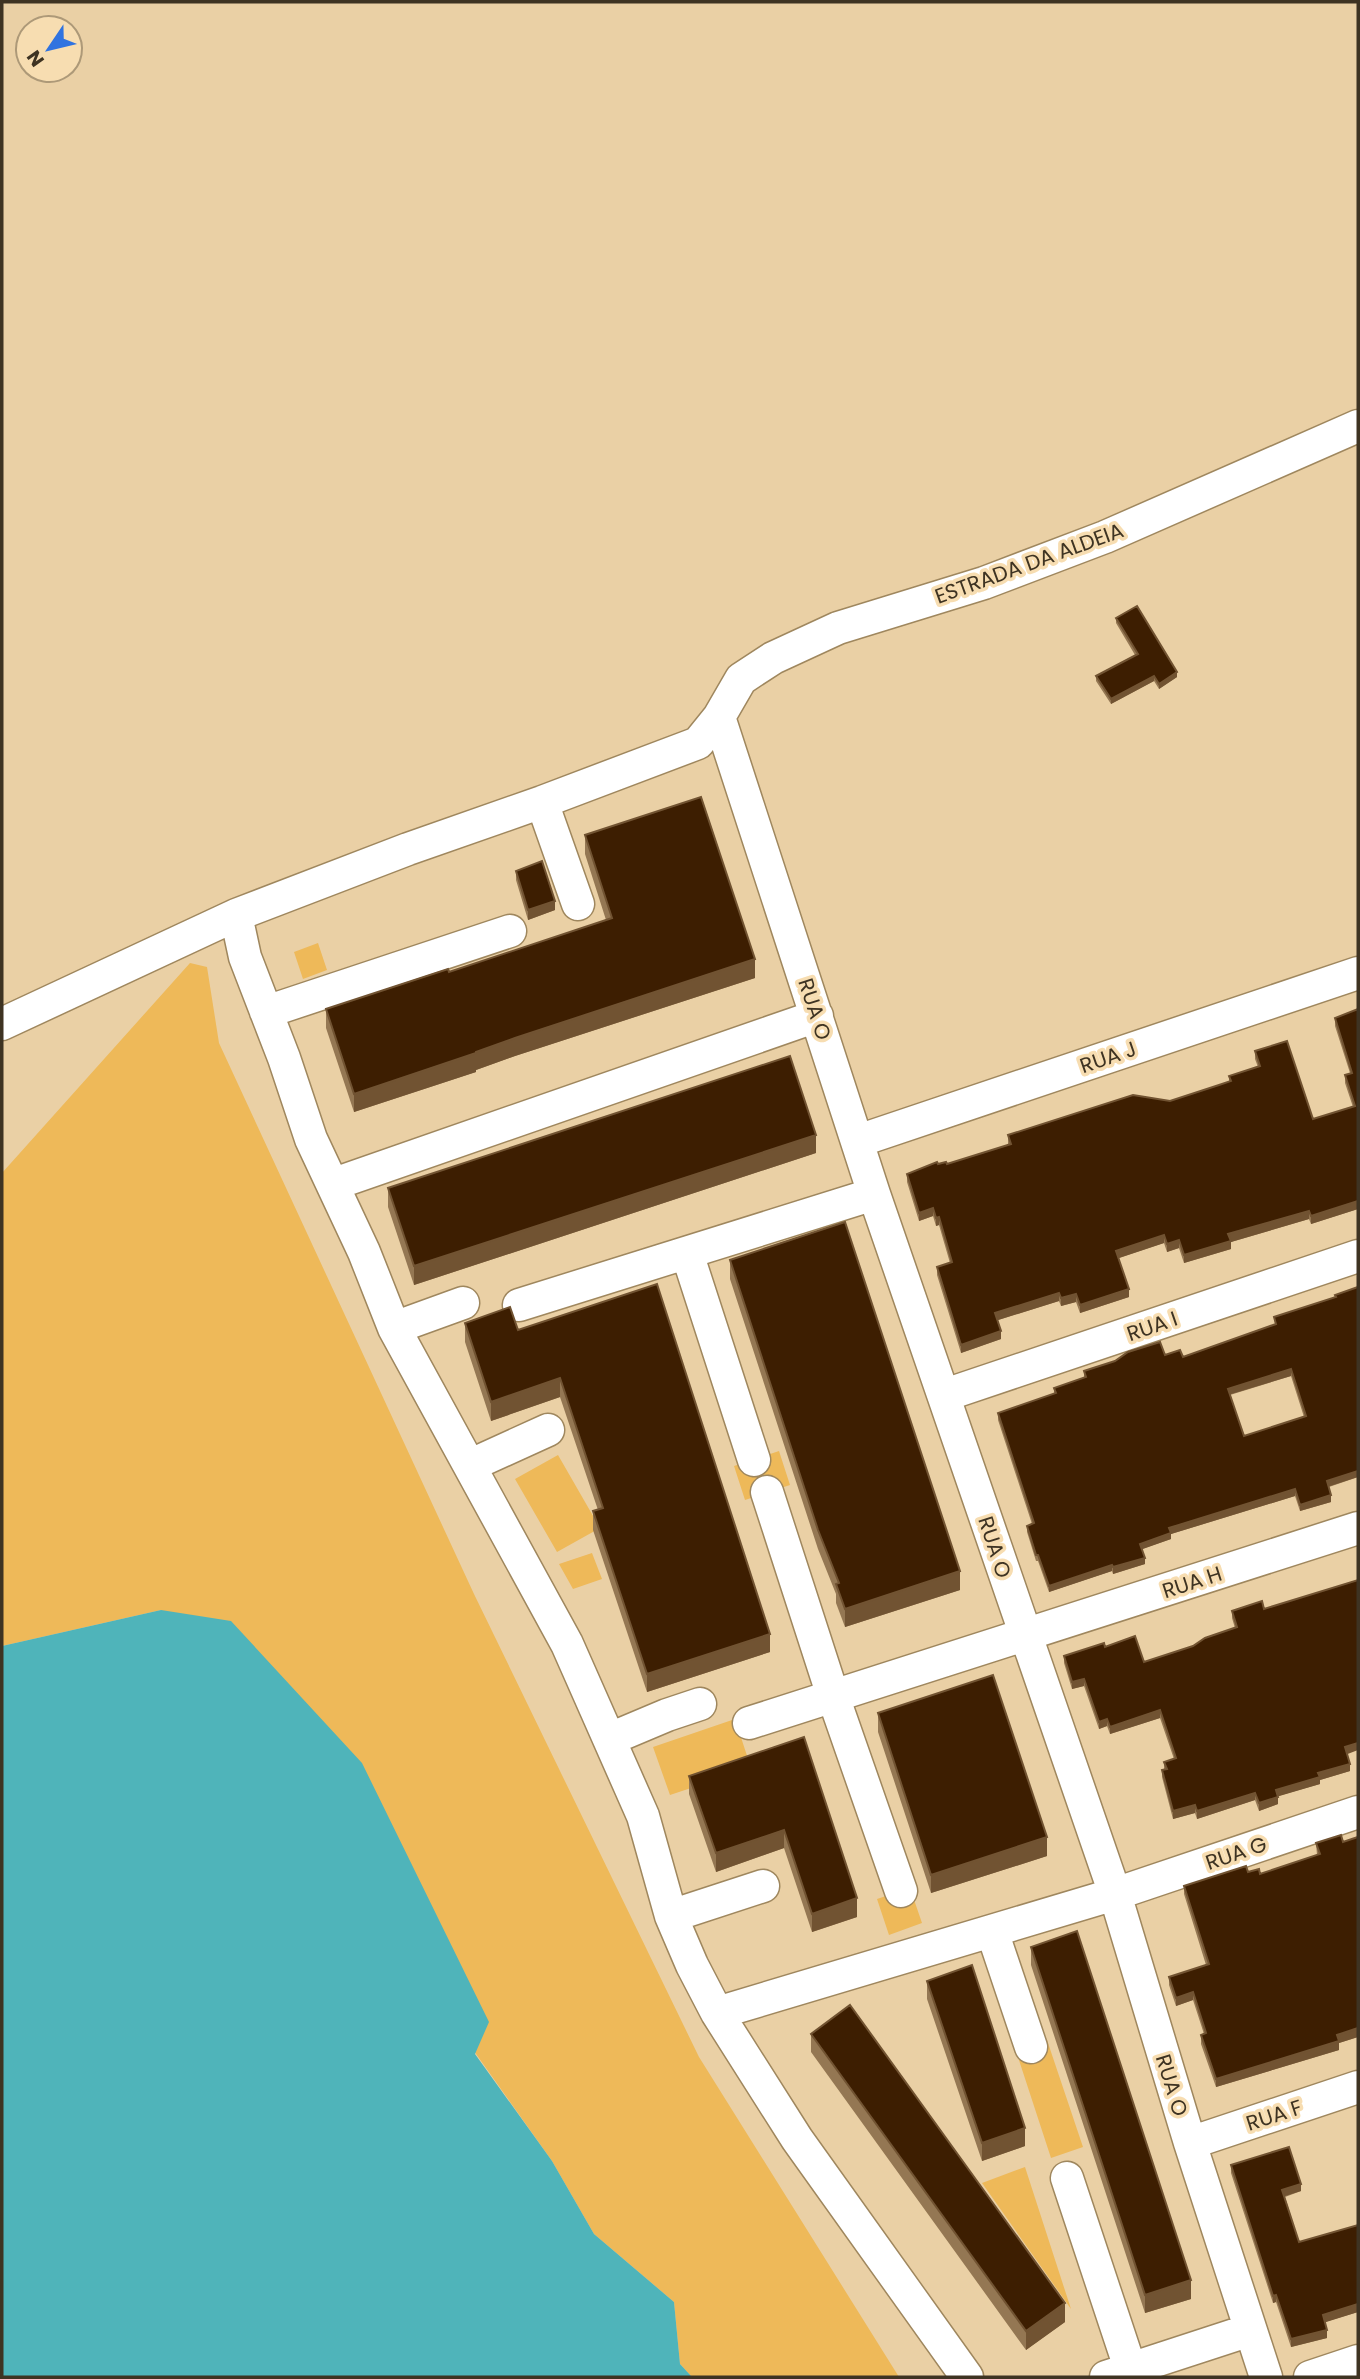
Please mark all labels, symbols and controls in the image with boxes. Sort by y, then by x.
north arrow [14,14,84,84]
text: N [20,45,51,72]
street label: ESTRADA DA ALDEIA [931,515,1127,611]
street label: RUA O [791,974,839,1044]
street label: RUA J [1076,1034,1140,1080]
street label: RUA I [1123,1304,1181,1348]
street label: RUA O [971,1512,1019,1582]
street label: RUA H [1158,1559,1226,1605]
street label: RUA G [1201,1829,1271,1877]
street label: RUA O [1149,2051,1195,2119]
street label: RUA F [1242,2092,1306,2138]

